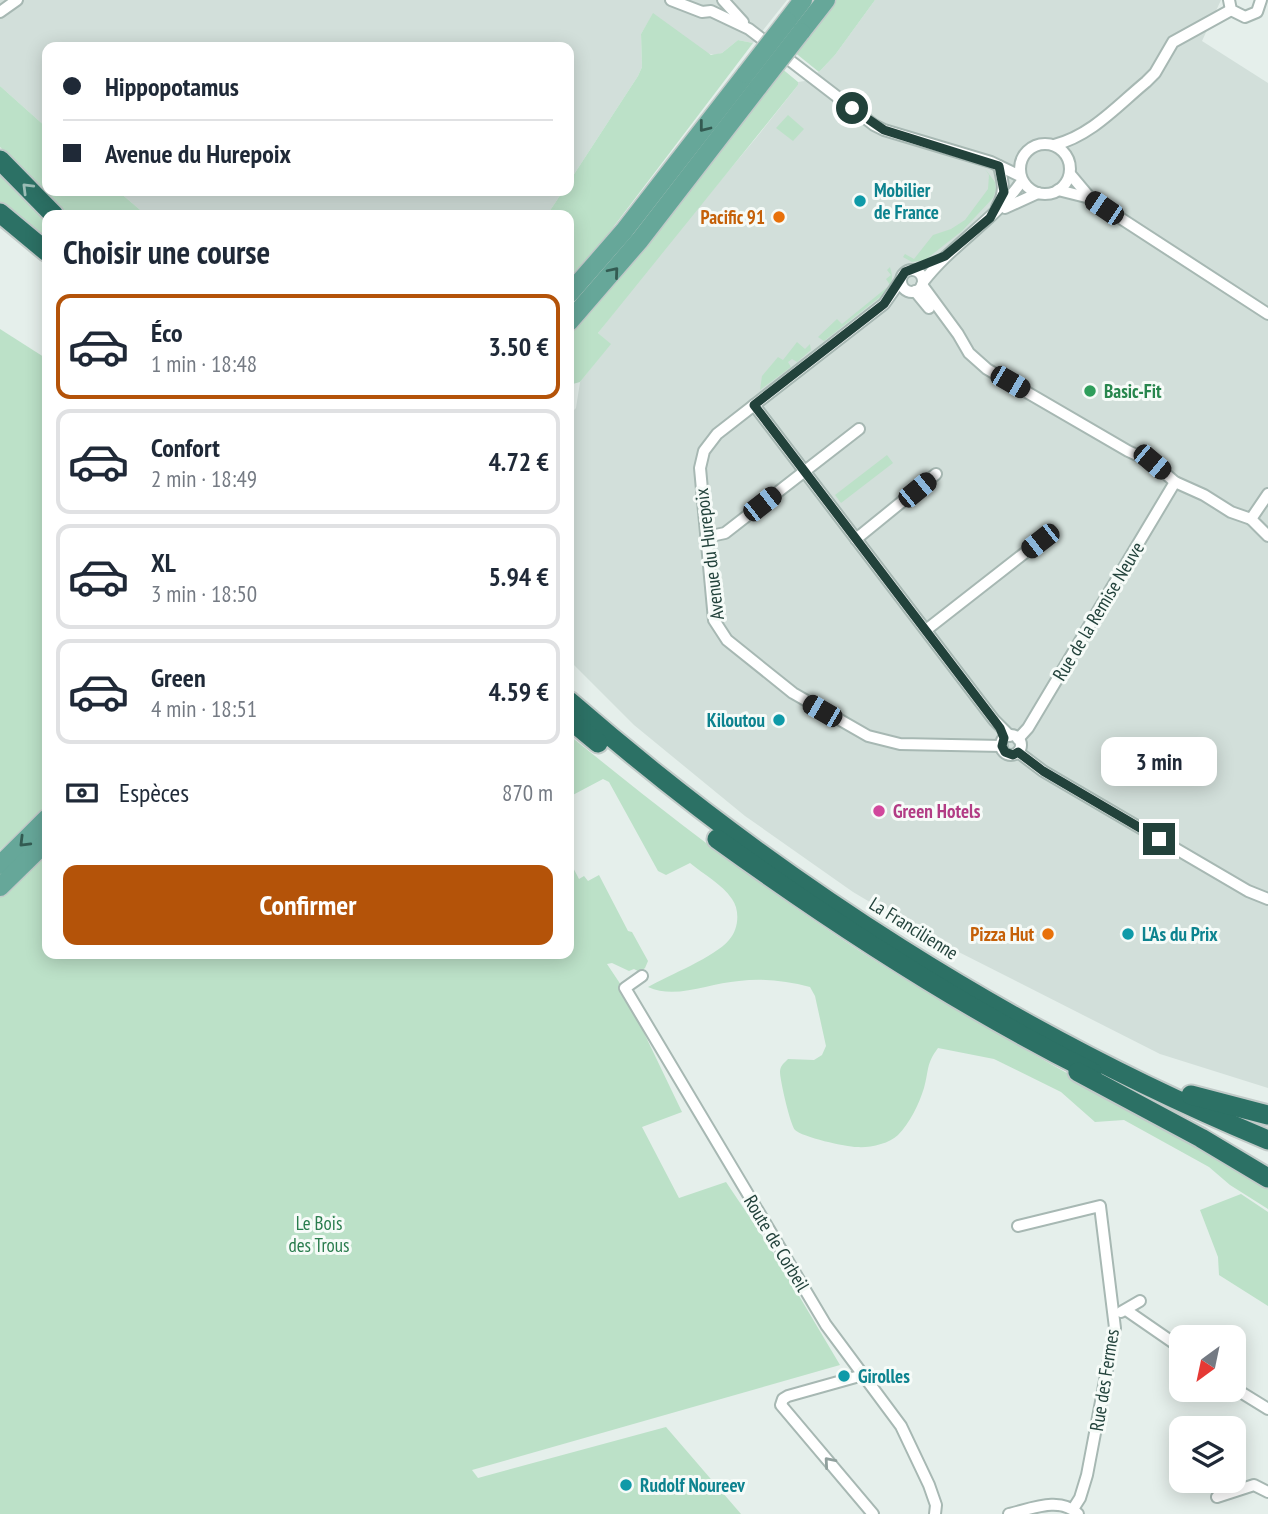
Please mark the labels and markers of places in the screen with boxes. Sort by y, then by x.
place label: Mobilier de France [874,178,939,224]
marker: Mobilier de France [852,193,868,209]
place label: Pacific 91 [701,205,765,229]
marker: Pacific 91 [771,209,787,225]
place label: Basic-Fit [1104,379,1162,403]
marker: Basic-Fit [1082,383,1098,399]
place label: Kiloutou [707,708,765,732]
marker: Kiloutou [771,712,787,728]
place label: Green Hotels [893,799,981,823]
marker: Green Hotels [871,803,887,819]
place label: Pizza Hut [970,922,1034,946]
place label: L'As du Prix [1142,922,1218,946]
marker: Pizza Hut [1040,926,1056,942]
marker: L'As du Prix [1120,926,1136,942]
place label: Girolles [858,1364,910,1388]
marker: Girolles [836,1368,852,1384]
place label: Rudolf Noureev [640,1473,745,1497]
marker: Rudolf Noureev [618,1477,634,1493]

